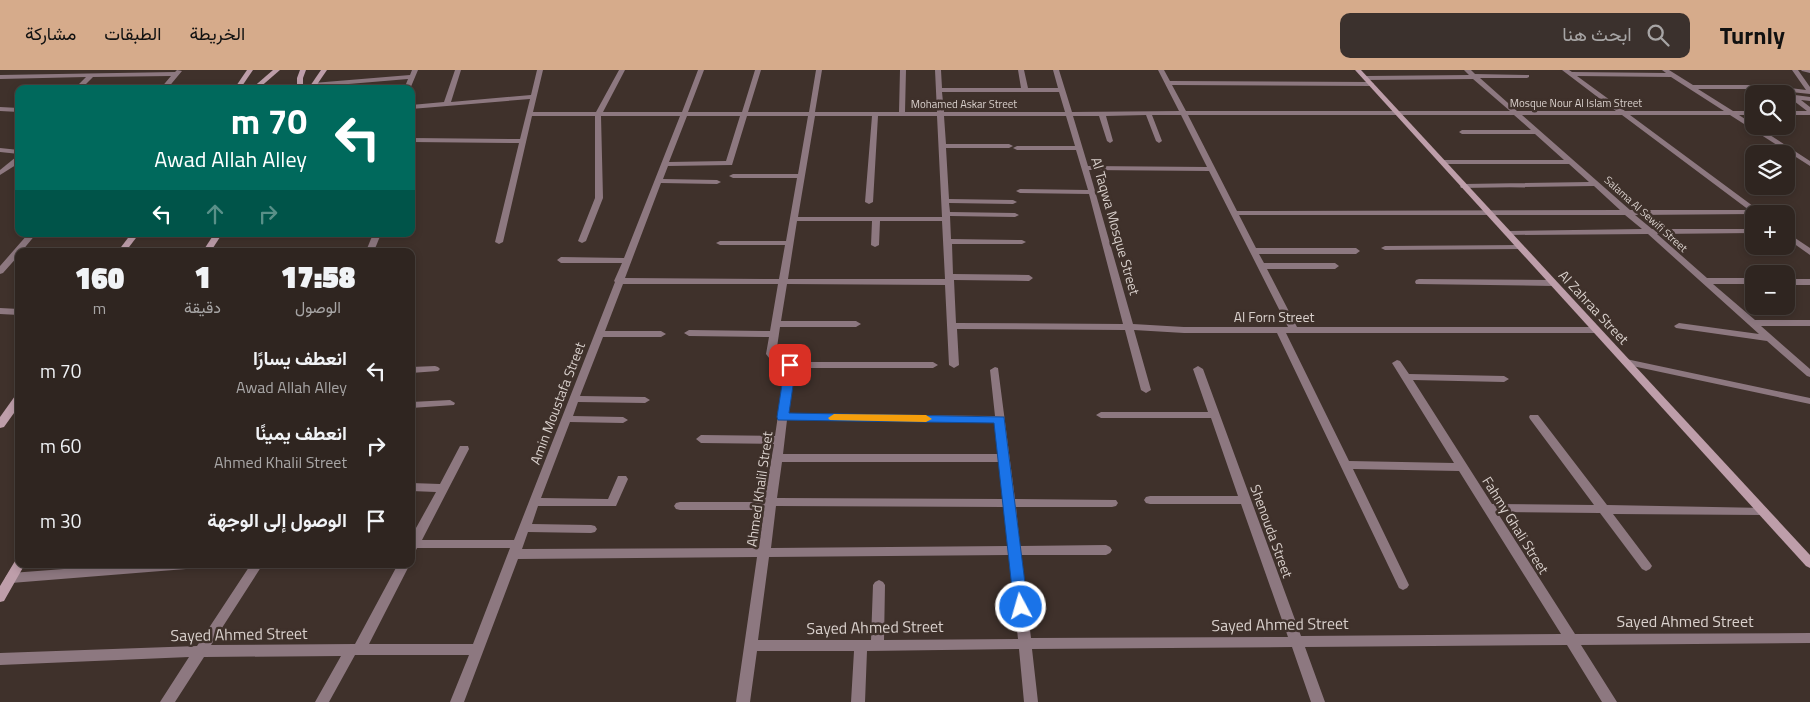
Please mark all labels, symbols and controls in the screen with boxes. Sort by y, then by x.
search box [1340,13,1690,58]
text: Turnly [1720,17,1785,53]
text: ابحث هنا [1562,19,1632,48]
text: مشاركة [25,20,76,47]
text: الطبقات [104,20,161,47]
text: الخريطة [189,20,245,47]
icon: search [1644,21,1672,49]
map controls [1745,85,1795,315]
button: search [1745,85,1795,135]
text: 70 m [231,94,307,148]
street label: Mosque Nour Al Islam Street [1510,95,1642,111]
street label: Mohamed Askar Street [911,96,1017,112]
icon: left [325,105,390,170]
text: Awad Allah Alley [154,142,307,176]
button: layers [1745,145,1795,195]
street label: Al Taqwa Mosque Street [1086,155,1146,297]
street label: Salama Al Sewifi Street [1601,172,1691,256]
icon: left [148,200,176,228]
icon: ahead [201,200,229,228]
icon: right [254,200,282,228]
button: + [1745,205,1795,255]
text: 1 [194,254,211,300]
text: 17:58 [281,254,355,300]
text: 160 [75,255,124,301]
street label: Al Zahraa Street [1554,265,1634,349]
button: − [1745,265,1795,315]
text: دقيقة [184,295,221,319]
text: الوصول [295,295,341,319]
text: m [93,296,106,320]
street label: Al Forn Street [1234,306,1314,327]
street label: Amin Moustafa Street [524,339,590,467]
text: انعطف يسارًا [253,343,347,372]
pin [769,344,811,386]
icon: arrive [776,351,804,379]
text: 70 m [40,356,81,385]
icon: left [362,357,390,385]
text: Awad Allah Alley [236,375,347,399]
text: انعطف يمينًا [255,418,347,447]
street label: Ahmed Khalil Street [741,430,778,548]
text: 60 m [40,431,81,460]
icon: right [362,432,390,460]
text: Ahmed Khalil Street [214,450,347,474]
street label: Fahmy Ghali Street [1478,472,1554,578]
street label: Shenouda Street [1245,481,1299,581]
text: الوصول إلى الوجهة [207,505,347,534]
text: 30 m [40,506,81,535]
icon: arrive [362,507,390,535]
position arrow [994,580,1046,632]
street label: Sayed Ahmed Street [1616,609,1754,633]
street label: Sayed Ahmed Street [1211,611,1349,637]
street label: Sayed Ahmed Street [806,614,944,640]
street label: Sayed Ahmed Street [170,621,308,647]

